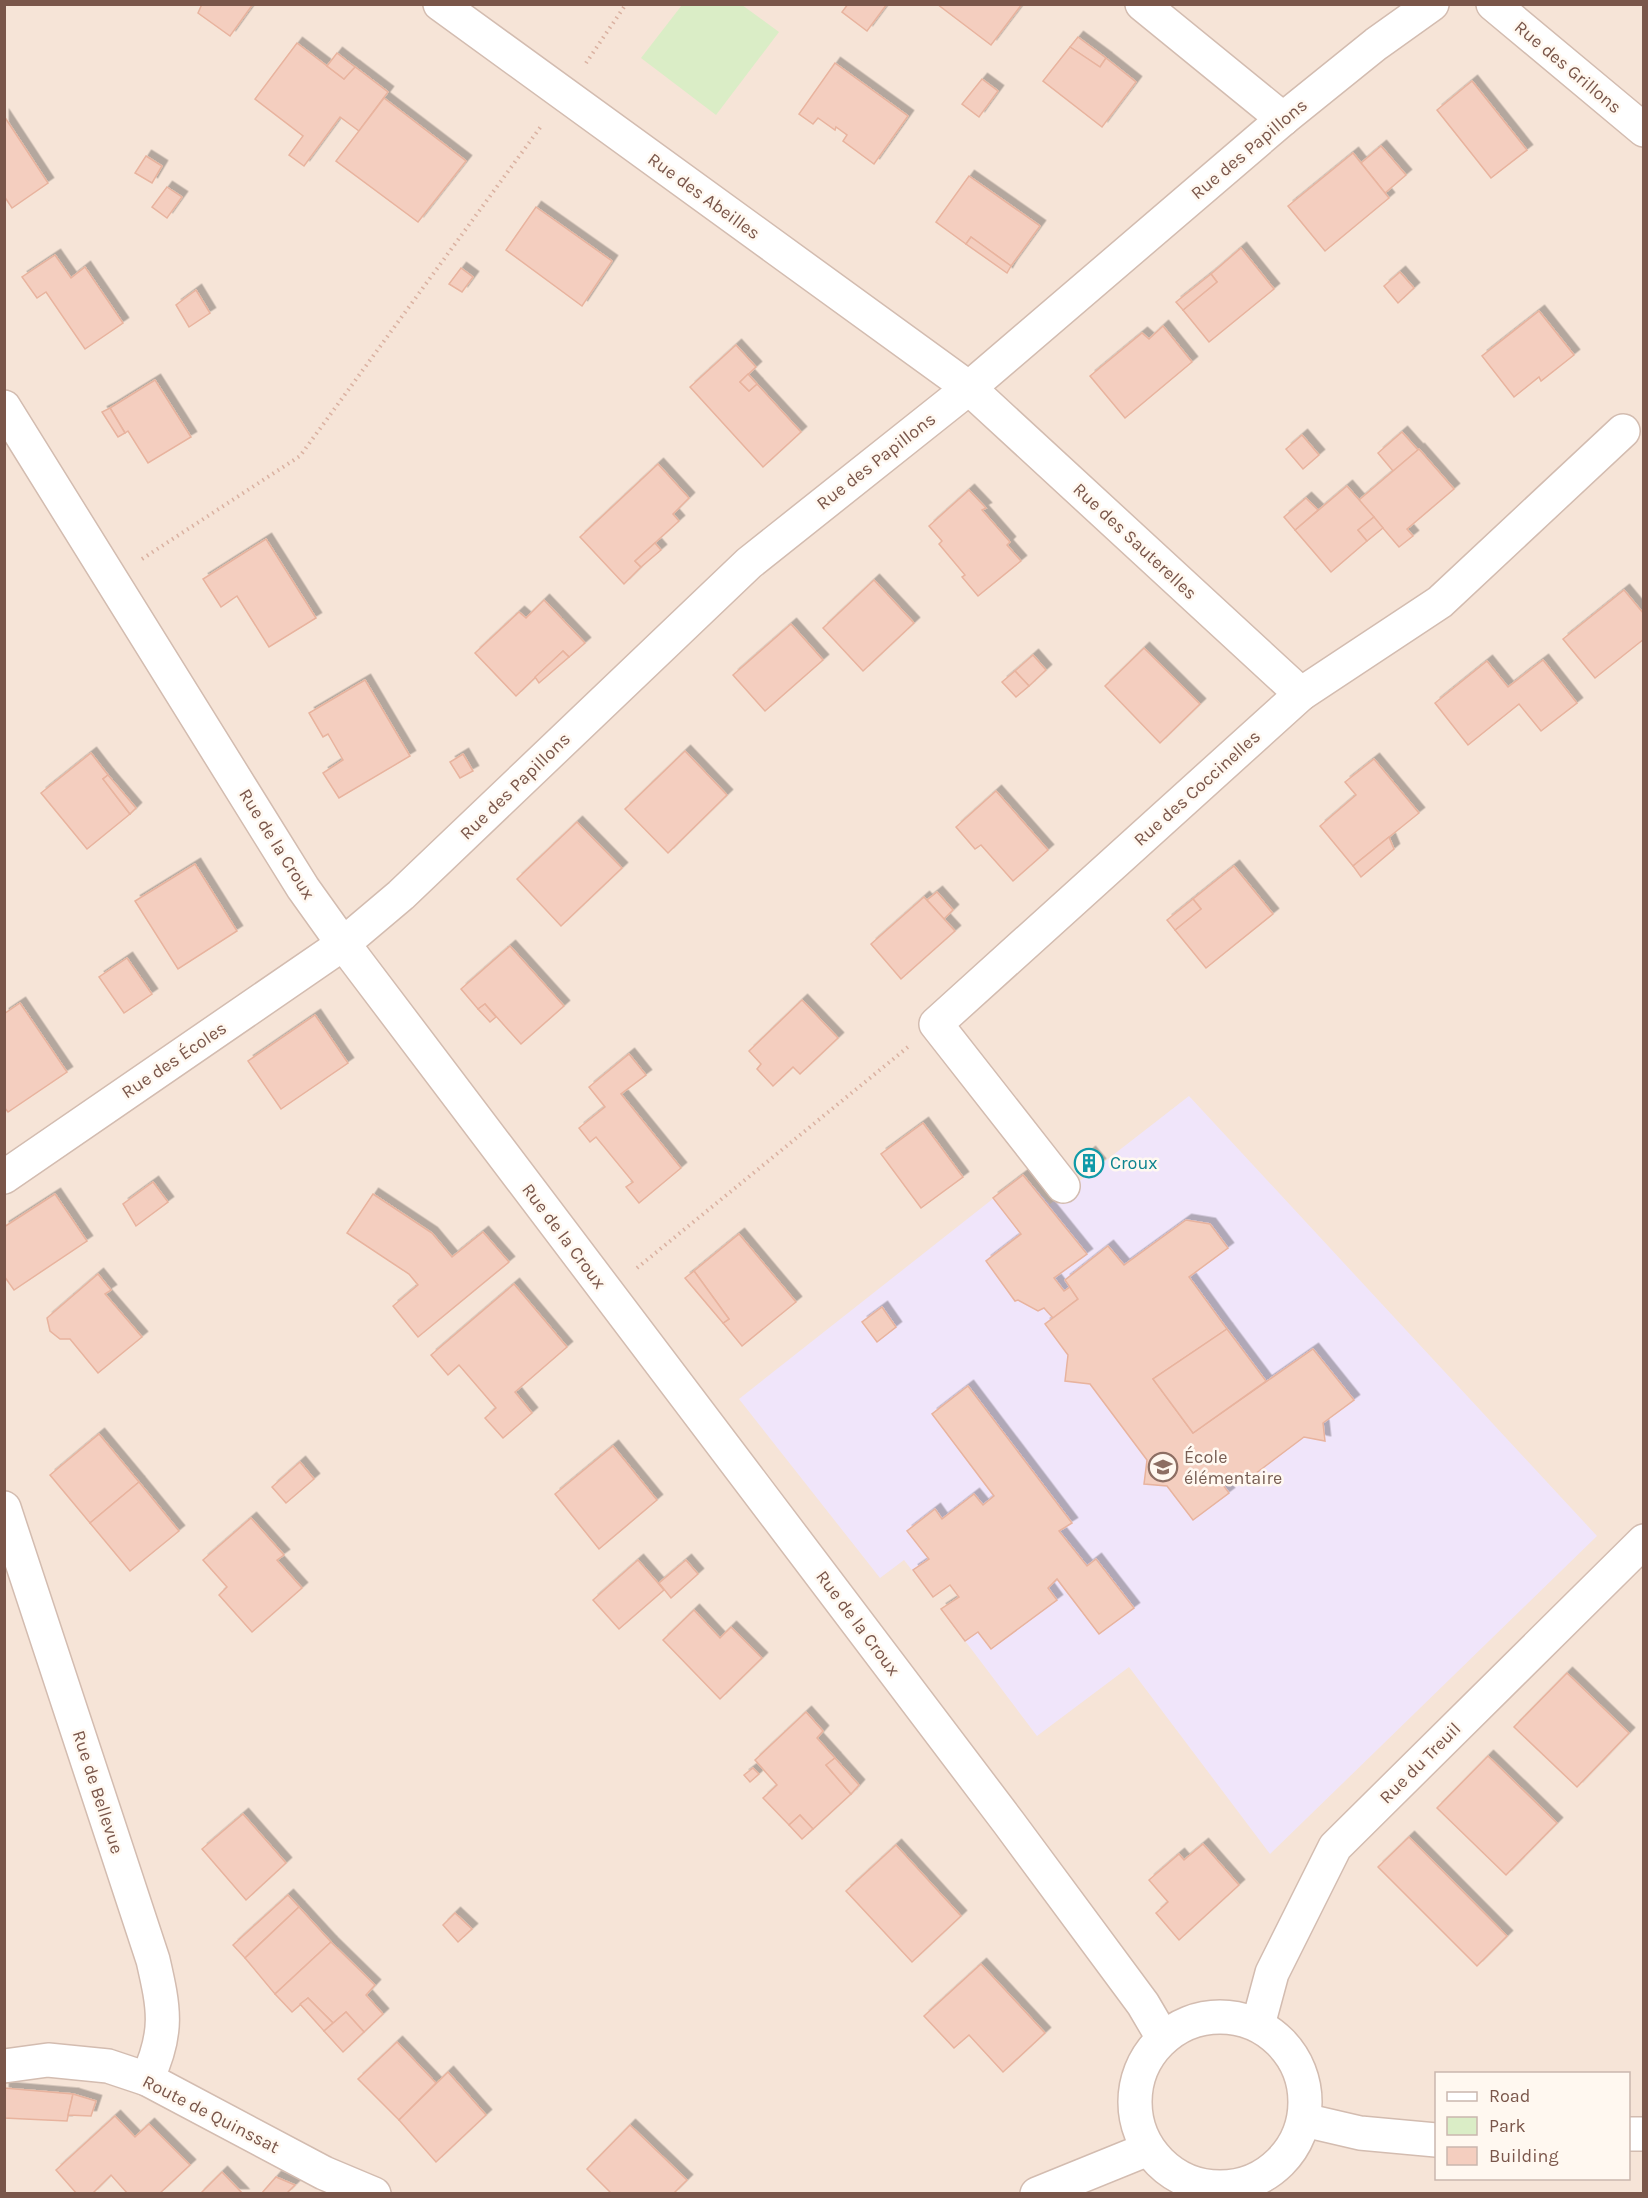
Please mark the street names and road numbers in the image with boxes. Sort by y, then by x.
street label: Rue des Grillons [1510,16,1626,118]
street label: Rue des Papillons [1186,94,1312,204]
street label: Rue des Abeilles [644,148,764,244]
street label: Rue des Papillons [812,408,940,514]
street label: Rue des Sauterelles [1069,478,1201,604]
street label: Rue des Coccinelles [1129,725,1265,851]
street label: Rue des Papillons [455,728,575,844]
street label: Rue de la Croux [234,785,320,903]
street label: Rue des Écoles [117,1016,231,1103]
street label: Rue de la Croux [517,1179,611,1293]
street label: Rue de la Croux [811,1566,905,1680]
street label: Rue du Treuil [1375,1718,1465,1808]
street label: Rue de Bellevue [68,1727,128,1857]
street label: Route de Quinssat [139,2070,283,2158]

